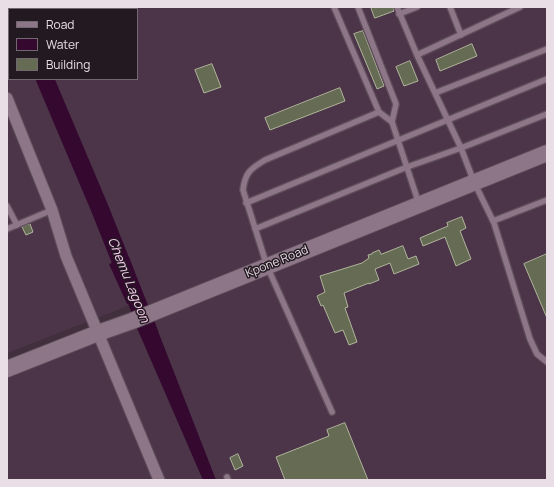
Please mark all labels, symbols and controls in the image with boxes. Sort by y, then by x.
legend [8,8,138,80]
text: Road [46,16,74,33]
text: Water [46,36,79,53]
text: Building [46,56,90,73]
water label: Chemu Lagoon [104,235,152,325]
street label: Kpone Road [244,243,310,281]

